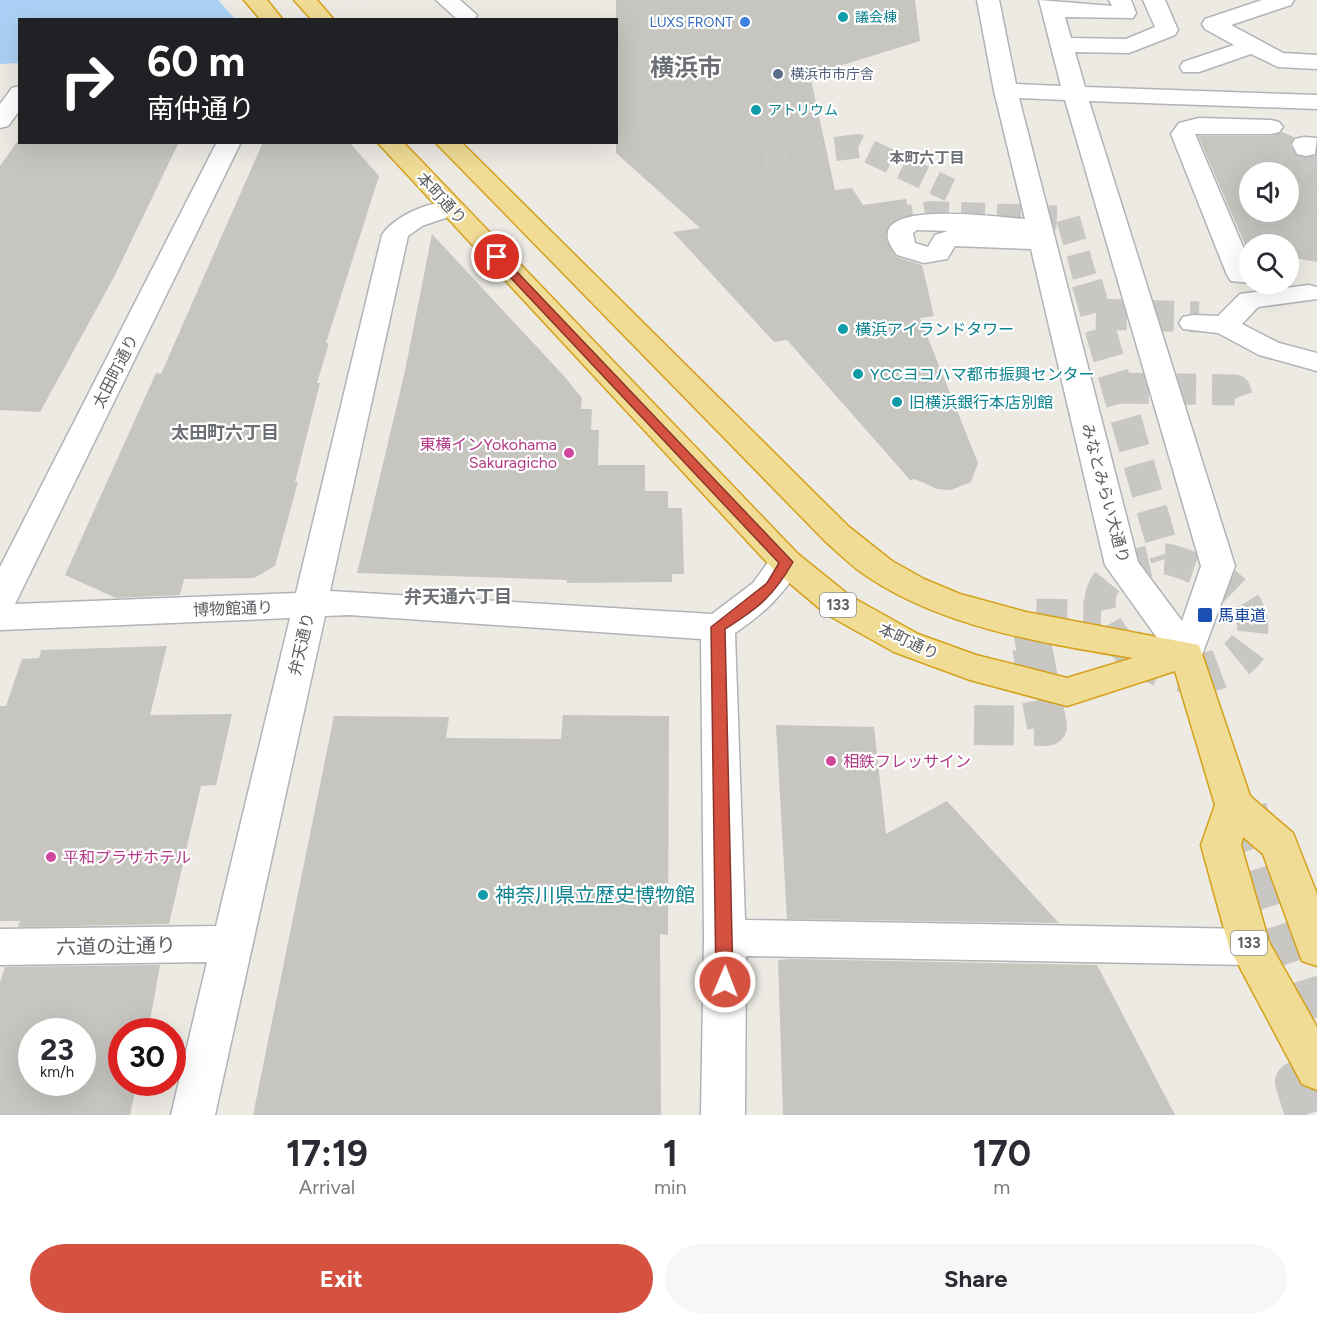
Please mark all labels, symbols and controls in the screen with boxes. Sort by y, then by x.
place label: 議会棟 [855,9,897,26]
marker: 議会棟 [836,10,850,24]
place label: LUXS FRONT [649,14,733,31]
marker: LUXS FRONT [738,15,752,29]
text: 60 m [147,36,245,87]
icon: right [48,42,126,120]
district label: 横浜市 [650,53,722,82]
place label: 横浜市市庁舎 [790,66,874,83]
marker: 横浜市市庁舎 [771,67,785,81]
text: 南仲通り [147,92,255,125]
place label: アトリウム [768,102,838,119]
marker: アトリウム [749,103,763,117]
district label: 本町六丁目 [889,149,965,167]
map controls [1239,162,1299,294]
button: sound [1239,162,1299,222]
street label: 本町通り [413,168,470,228]
pin [471,231,522,282]
button: search [1239,234,1299,294]
icon: arrive [480,240,513,273]
place label: 横浜アイランドタワー [855,320,1014,339]
marker: 横浜アイランドタワー [836,322,850,336]
street label: 太田町通り [89,331,142,411]
place label: YCCヨコハマ都市振興センター [870,365,1095,384]
marker: YCCヨコハマ都市振興センター [851,367,865,381]
place label: 旧横浜銀行本店別館 [909,393,1053,412]
marker: 旧横浜銀行本店別館 [890,395,904,409]
street label: みなとみらい大通り [1078,421,1133,565]
district label: 太田町六丁目 [171,422,279,444]
place label: 東横インYokohama Sakuragicho [419,435,557,472]
marker: 東横インYokohama Sakuragicho [562,446,576,460]
district label: 弁天通六丁目 [404,586,512,608]
road number: 133 [820,593,856,617]
street label: 博物館通り [193,598,273,619]
marker: 馬車道 [1196,606,1214,624]
place label: 馬車道 [1218,606,1266,625]
street label: 弁天通り [285,611,318,677]
street label: 本町通り [876,619,942,664]
place label: 相鉄フレッサイン [843,752,971,771]
marker: 相鉄フレッサイン [824,754,838,768]
place label: 平和プラザホテル [63,848,191,867]
marker: 平和プラザホテル [44,850,58,864]
place label: 神奈川県立歴史博物館 [495,883,695,907]
marker: 神奈川県立歴史博物館 [476,888,490,902]
road number: 133 [1231,931,1267,955]
street label: 六道の辻通り [56,933,176,959]
position arrow [693,950,757,1014]
speed limit sign: 30 [108,1018,186,1096]
text: 23 [40,1031,74,1068]
text: km/h [40,1063,74,1081]
text: 17:19 [286,1132,368,1175]
text: 1 [663,1132,678,1175]
text: 170 [973,1132,1031,1175]
text: Arrival [299,1175,355,1199]
text: min [654,1175,687,1199]
text: m [993,1175,1010,1199]
button: Exit [30,1244,653,1313]
button: Share [665,1244,1287,1313]

